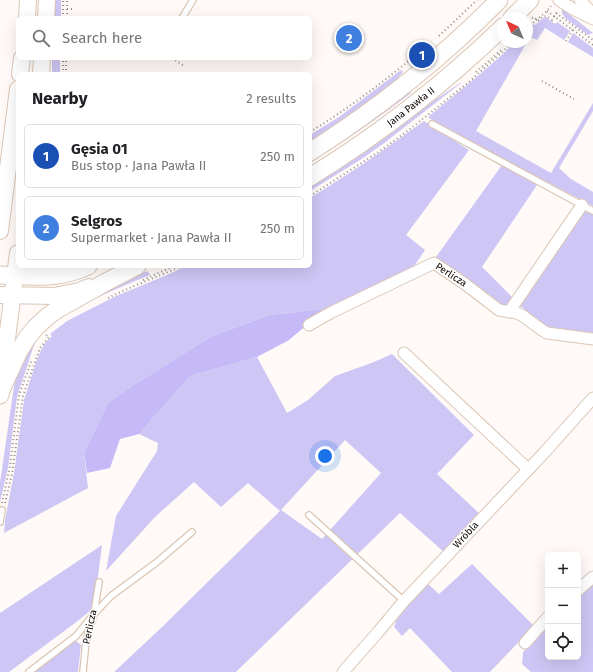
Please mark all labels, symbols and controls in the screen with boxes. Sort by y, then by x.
north arrow [497,12,533,48]
search box [16,16,312,60]
pin: 2 [336,23,362,53]
icon: search [30,27,52,49]
text: Search here [62,29,142,47]
pin: 1 [409,40,435,70]
street label: Jana Pawła II [385,85,437,129]
text: Nearby [32,88,87,109]
text: 2 results [246,91,296,106]
text: Gęsia 01 [71,140,128,158]
text: 1 [43,149,49,164]
text: 250 m [260,149,295,164]
text: Bus stop · Jana Pawła II [71,158,206,173]
text: Selgros [71,212,122,230]
text: 2 [43,221,49,236]
text: 250 m [260,221,295,236]
text: Supermarket · Jana Pawła II [71,230,231,245]
street label: Perlicza [433,260,469,290]
your location [315,446,335,466]
street label: Wróbla [451,519,481,551]
map controls [545,552,581,660]
button: + [545,552,581,588]
button: − [545,588,581,624]
street label: Perlicza [80,609,100,645]
button: locate [545,624,581,660]

